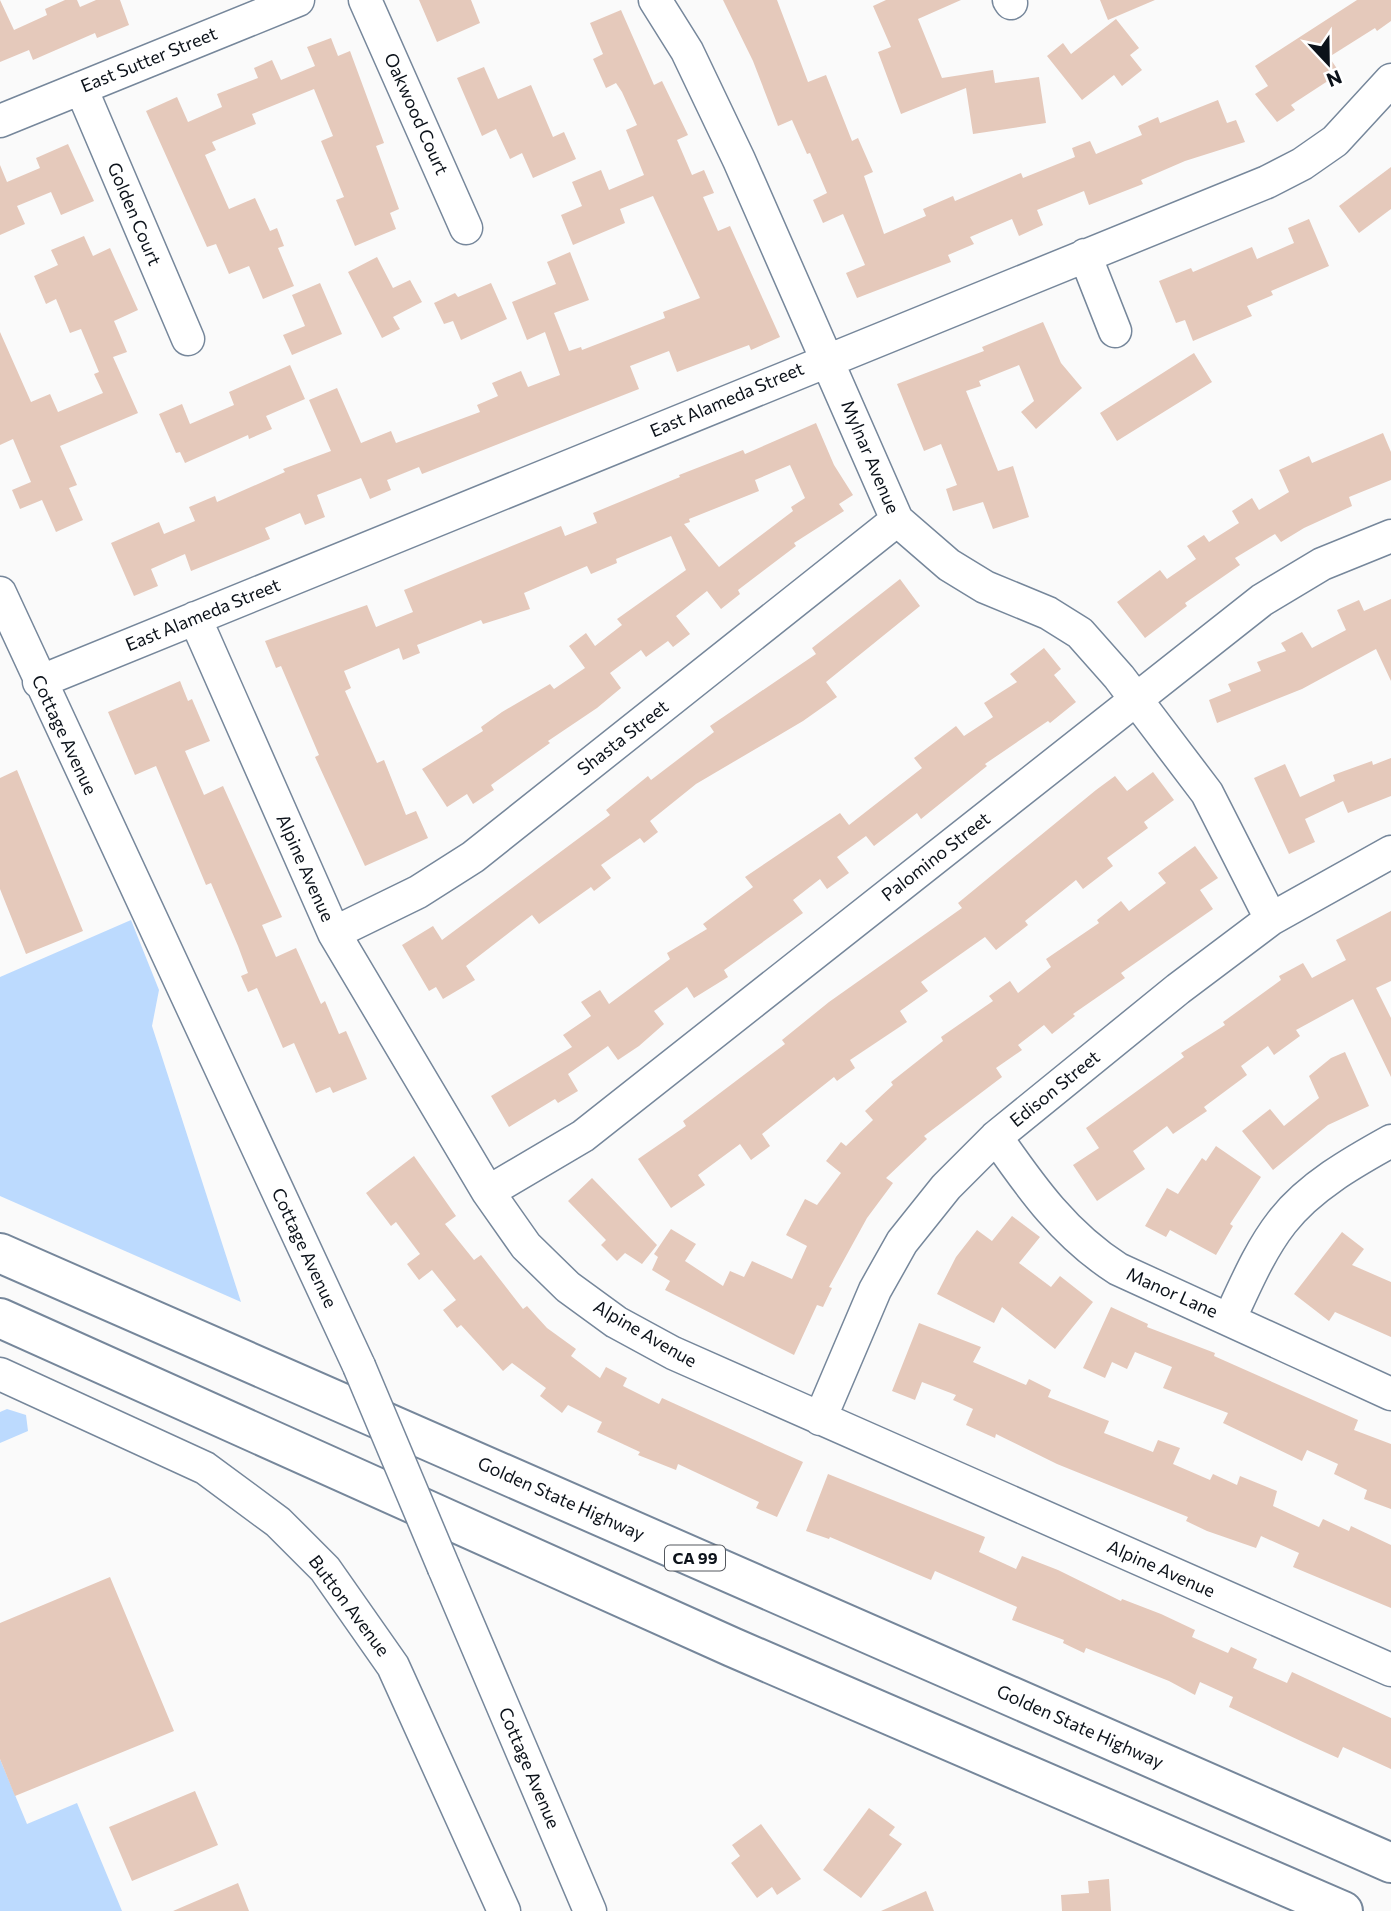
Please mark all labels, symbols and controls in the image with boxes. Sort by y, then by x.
street label: East Sutter Street [77,22,220,96]
north arrow [1293,28,1363,98]
street label: Oakwood Court [380,49,454,178]
text: N [1324,66,1345,93]
street label: Golden Court [103,159,167,268]
street label: East Alameda Street [646,357,807,441]
street label: Mylnar Avenue [837,397,905,517]
street label: East Alameda Street [122,573,283,655]
street label: Cottage Avenue [28,671,102,798]
street label: Shasta Street [572,695,672,780]
street label: Palomino Street [877,807,994,905]
street label: Alpine Avenue [272,810,339,925]
street label: Edison Street [1005,1045,1104,1131]
street label: Cottage Avenue [268,1184,342,1311]
street label: Manor Lane [1123,1262,1222,1322]
street label: Alpine Avenue [590,1295,701,1372]
street label: Golden State Highway [475,1451,648,1545]
street label: Alpine Avenue [1104,1535,1219,1602]
road number: CA 99 [665,1546,725,1570]
street label: Button Avenue [305,1551,395,1660]
street label: Golden State Highway [994,1679,1167,1773]
street label: Cottage Avenue [494,1704,565,1832]

